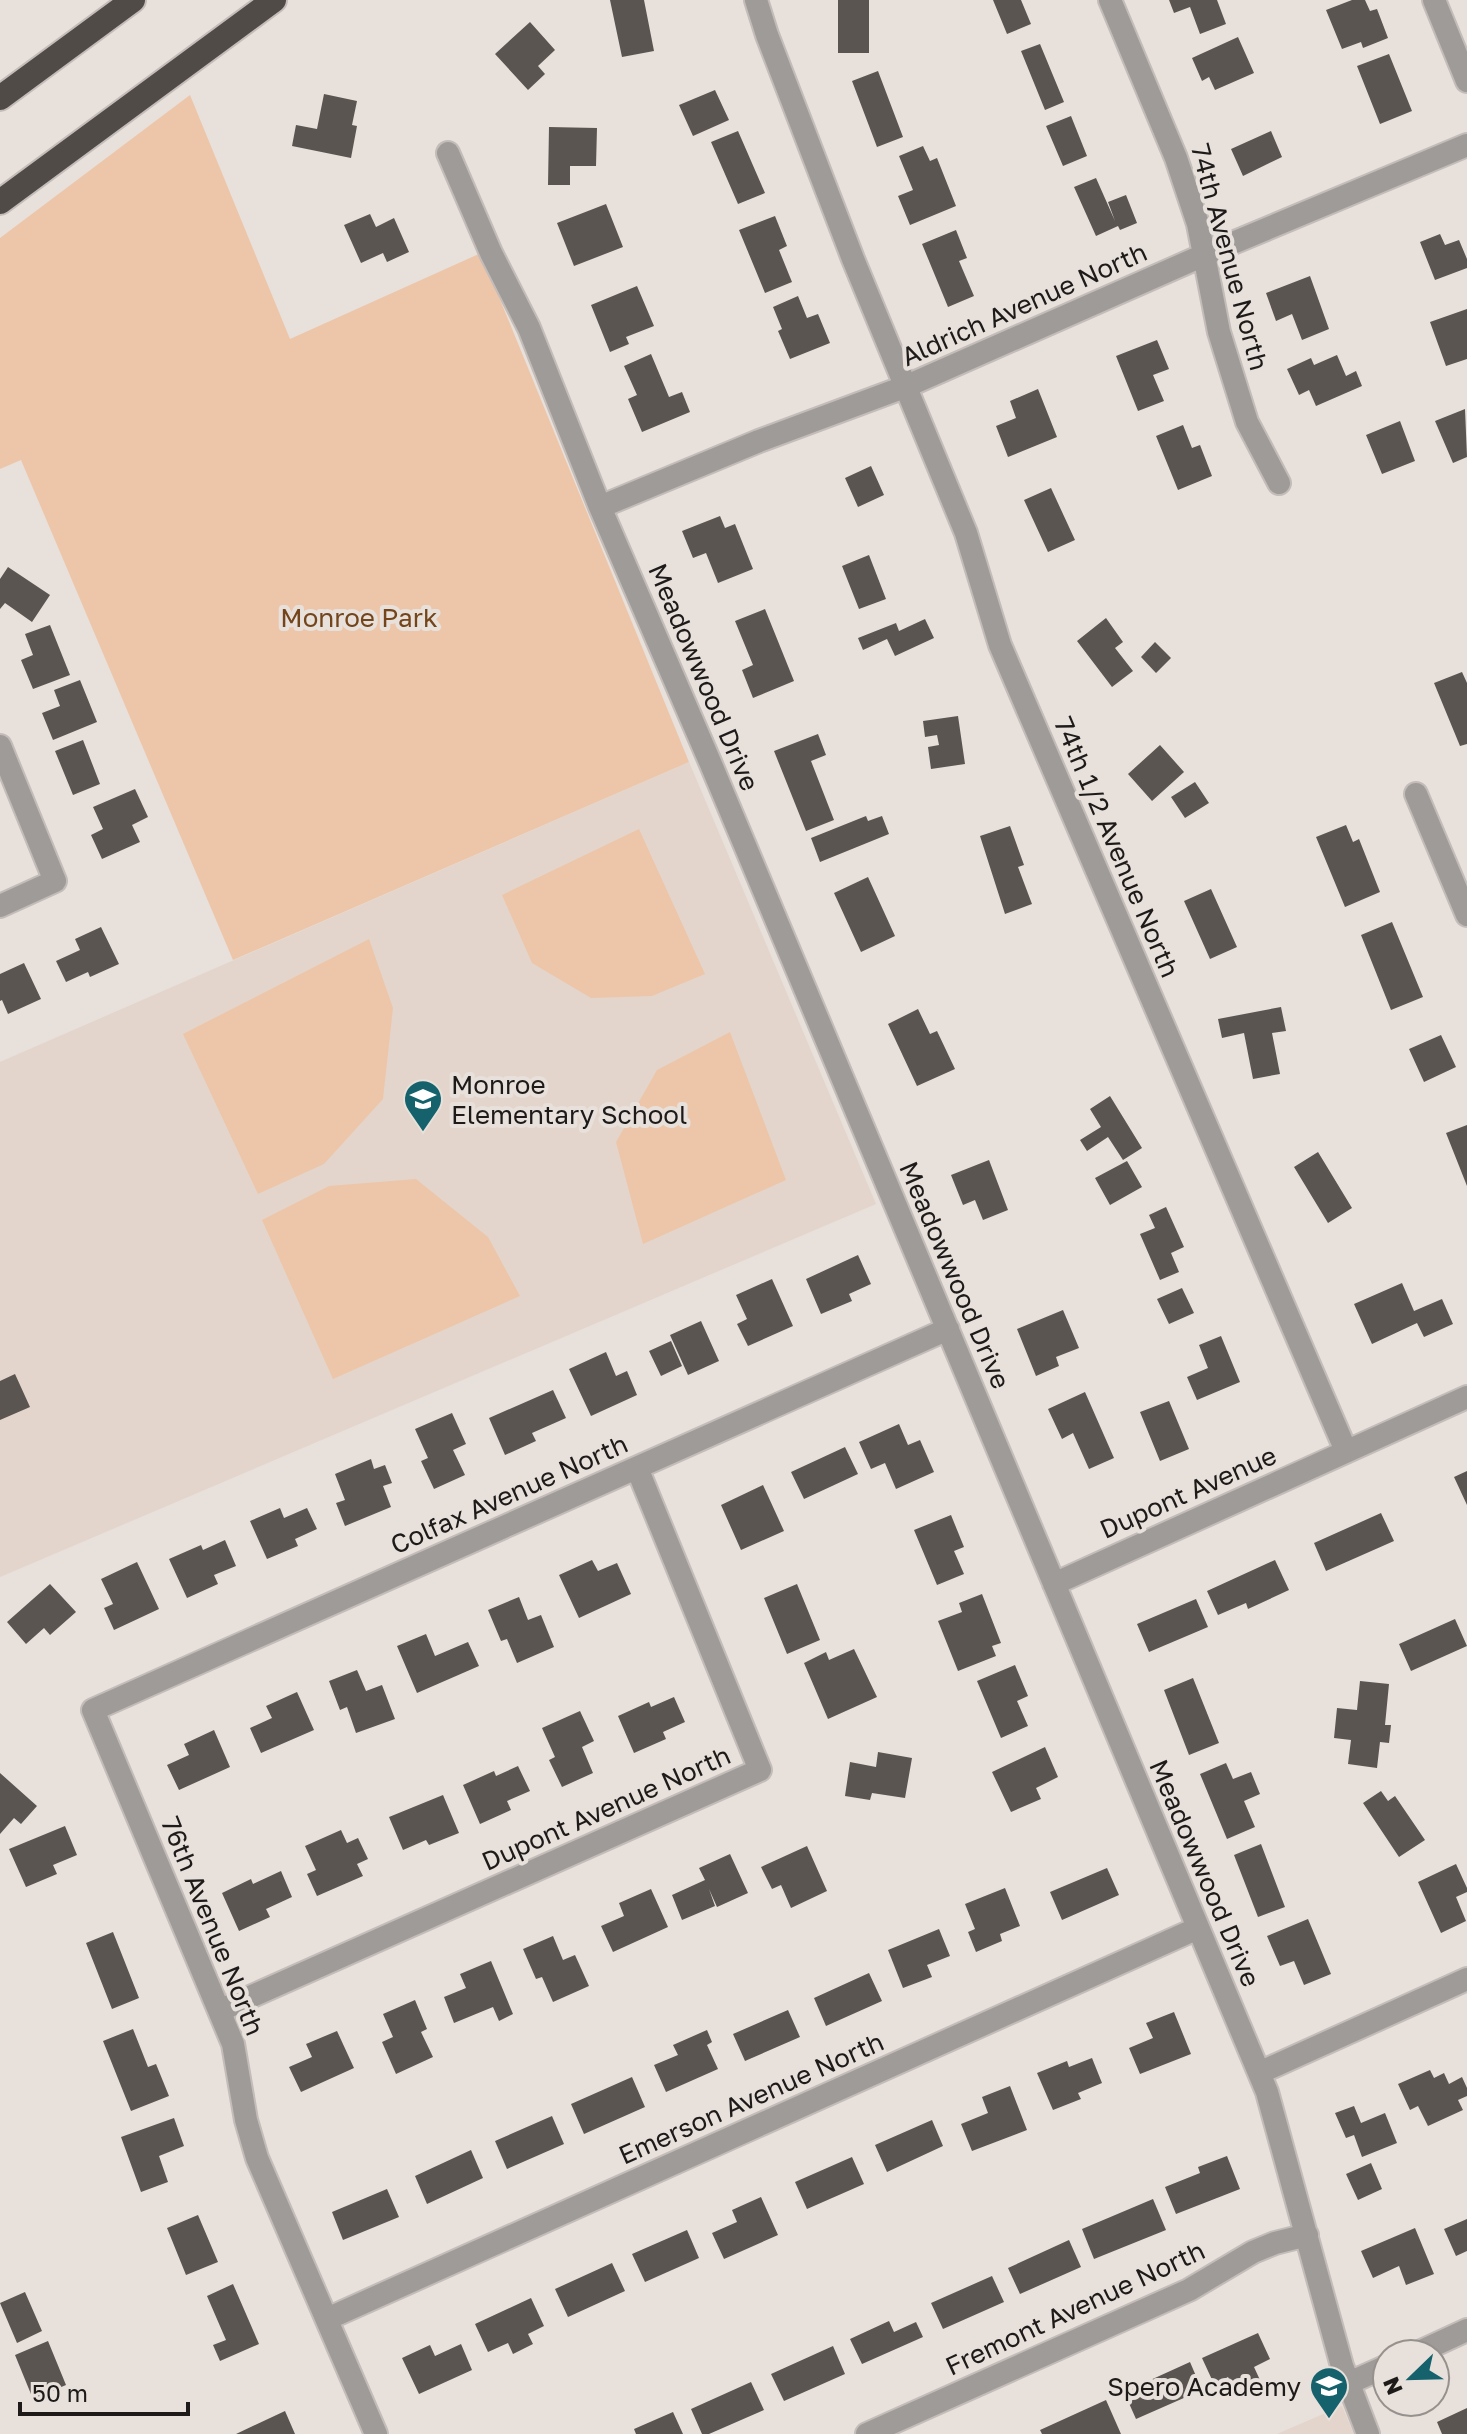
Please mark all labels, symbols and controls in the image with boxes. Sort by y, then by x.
street label: 74th Avenue North [1185,140,1275,374]
street label: Aldrich Avenue North [896,236,1152,372]
street label: Meadowwood Drive [642,559,766,795]
park label: Monroe Park [280,602,438,633]
street label: 74th 1/2 Avenue North [1048,712,1186,982]
place label: Monroe Elementary School [451,1069,687,1130]
school or university icon: Monroe Elementary School [402,1078,444,1133]
street label: Meadowwood Drive [893,1157,1017,1393]
street label: Colfax Avenue North [386,1428,632,1560]
street label: Dupont Avenue [1095,1439,1281,1545]
street label: Dupont Avenue North [477,1739,735,1877]
street label: Meadowwood Drive [1143,1755,1267,1991]
street label: 76th Avenue North [155,1812,271,2040]
street label: Emerson Avenue North [614,2026,888,2170]
street label: Fremont Avenue North [940,2234,1210,2382]
north arrow [1371,2338,1451,2418]
school or university icon: Spero Academy [1308,2365,1350,2420]
scale bar [20,2366,188,2416]
place label: Spero Academy [1107,2371,1301,2402]
text: N [1376,2373,1408,2399]
text: 50 m [32,2378,88,2407]

